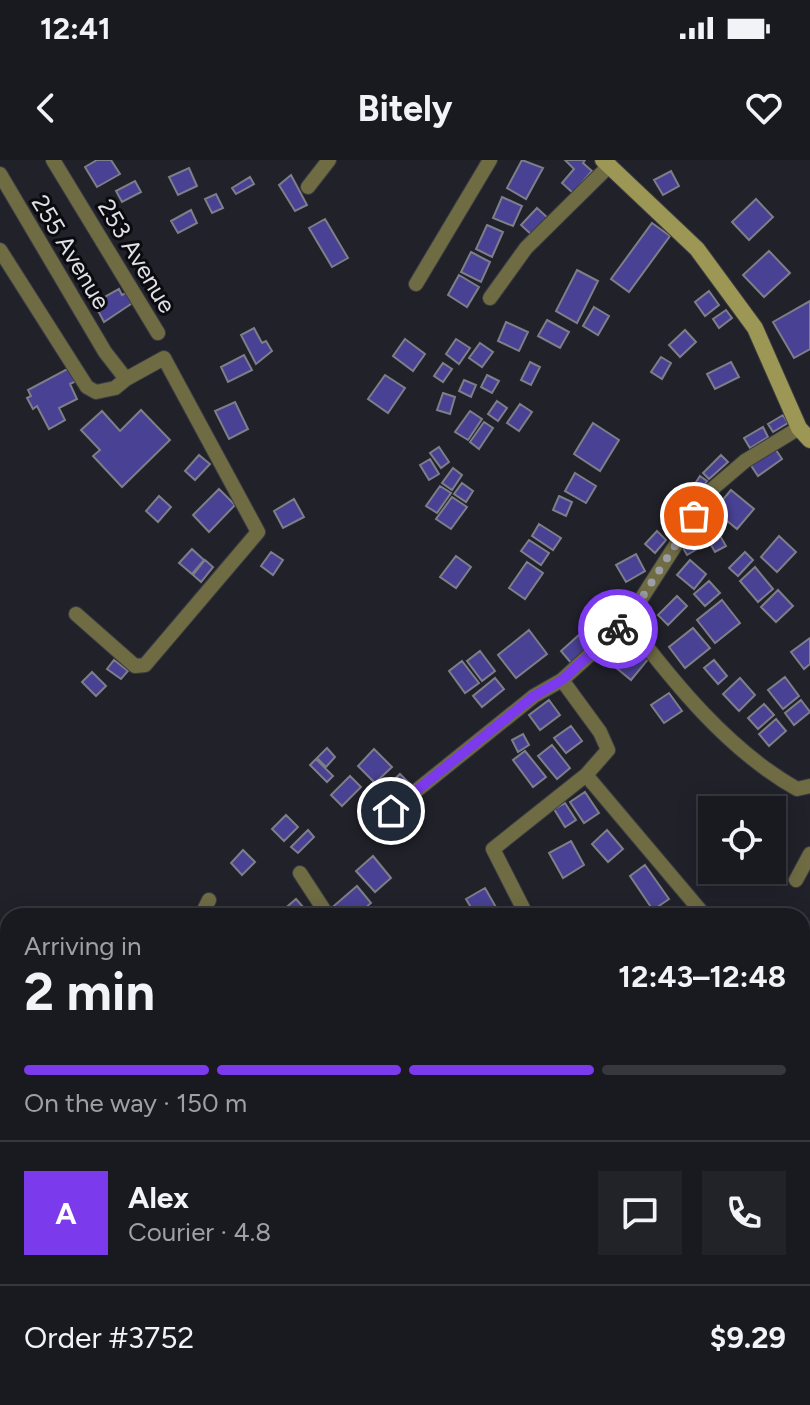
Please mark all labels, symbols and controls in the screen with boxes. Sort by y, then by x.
text: 12:41 [40,10,111,47]
icon: back [24,86,68,130]
icon: heart [742,86,786,130]
text: Bitely [357,87,453,130]
street label: 255 Avenue [26,190,116,314]
street label: 253 Avenue [92,194,182,318]
pin [660,482,728,550]
icon: bag [672,494,716,538]
courier [578,589,658,669]
icon: bike [596,607,640,651]
pin [357,777,425,845]
icon: home [369,789,413,833]
map controls [698,796,786,884]
button: locate [698,796,786,884]
text: Arriving in [24,930,142,962]
text: 12:43–12:48 [618,958,786,995]
text: 2 min [24,961,155,1023]
text: On the way · 150 m [24,1087,247,1119]
button: chat [598,1171,682,1255]
button: phone [702,1171,786,1255]
text: Alex [128,1179,189,1216]
text: A [55,1195,77,1232]
text: Courier · 4.8 [128,1216,271,1248]
text: Order #3752 [24,1319,194,1356]
text: $9.29 [710,1319,786,1356]

